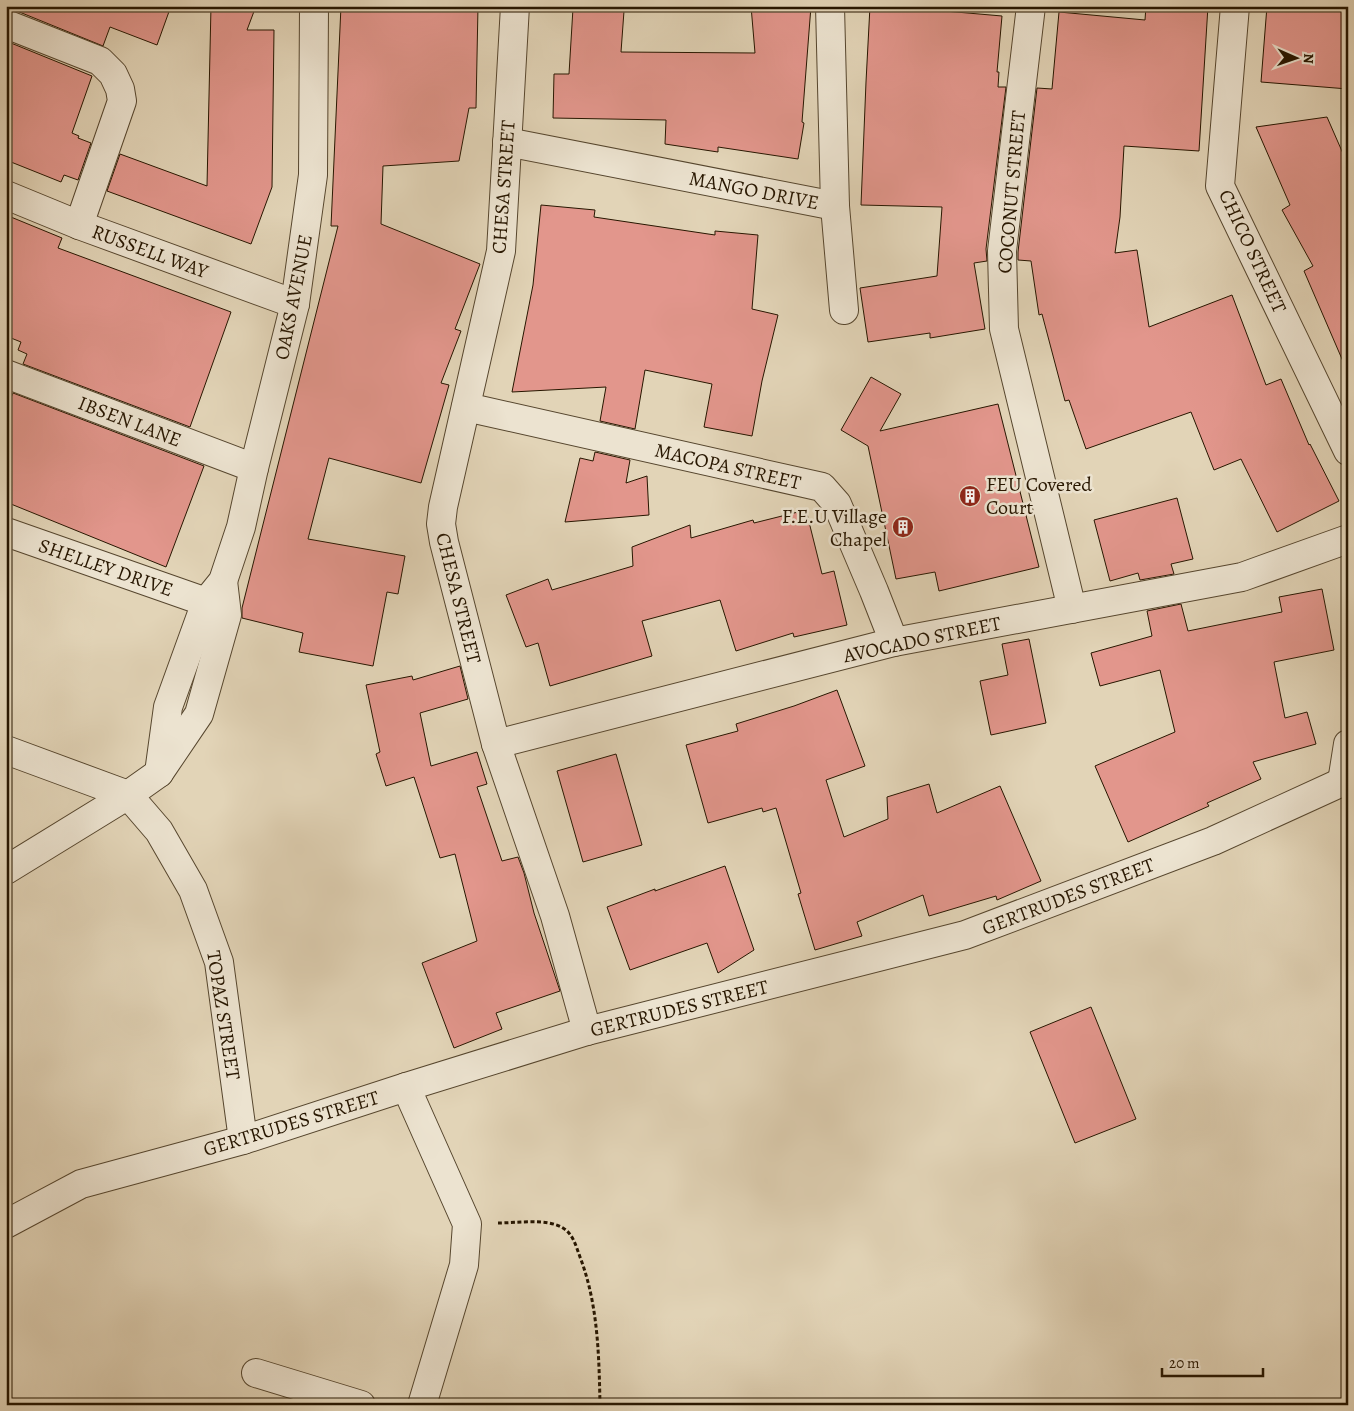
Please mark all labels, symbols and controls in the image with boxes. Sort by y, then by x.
north arrow [1272,32,1322,82]
text: N [1299,53,1318,64]
street label: COCONUT STREET [991,109,1032,275]
street label: CHESA STREET [485,119,522,255]
street label: MANGO DRIVE [687,165,821,216]
street label: CHICO STREET [1212,185,1293,317]
street label: RUSSELL WAY [88,218,213,285]
street label: OAKS AVENUE [268,232,319,362]
street label: IBSEN LANE [74,389,185,454]
street label: MACOPA STREET [652,437,804,496]
place label: FEU Covered Court [986,471,1092,521]
building icon: FEU Covered Court [958,484,982,508]
place label: F.E.U Village Chapel [782,503,887,553]
building icon: F.E.U Village Chapel [891,515,915,539]
street label: CHESA STREET [429,530,488,666]
street label: SHELLEY DRIVE [35,532,177,603]
street label: AVOCADO STREET [840,610,1004,670]
street label: GERTRUDES STREET [978,851,1158,942]
street label: TOPAZ STREET [200,949,247,1082]
street label: GERTRUDES STREET [587,973,771,1044]
street label: GERTRUDES STREET [200,1084,382,1163]
scale bar [1162,1346,1263,1378]
text: 20 m [1169,1353,1200,1373]

